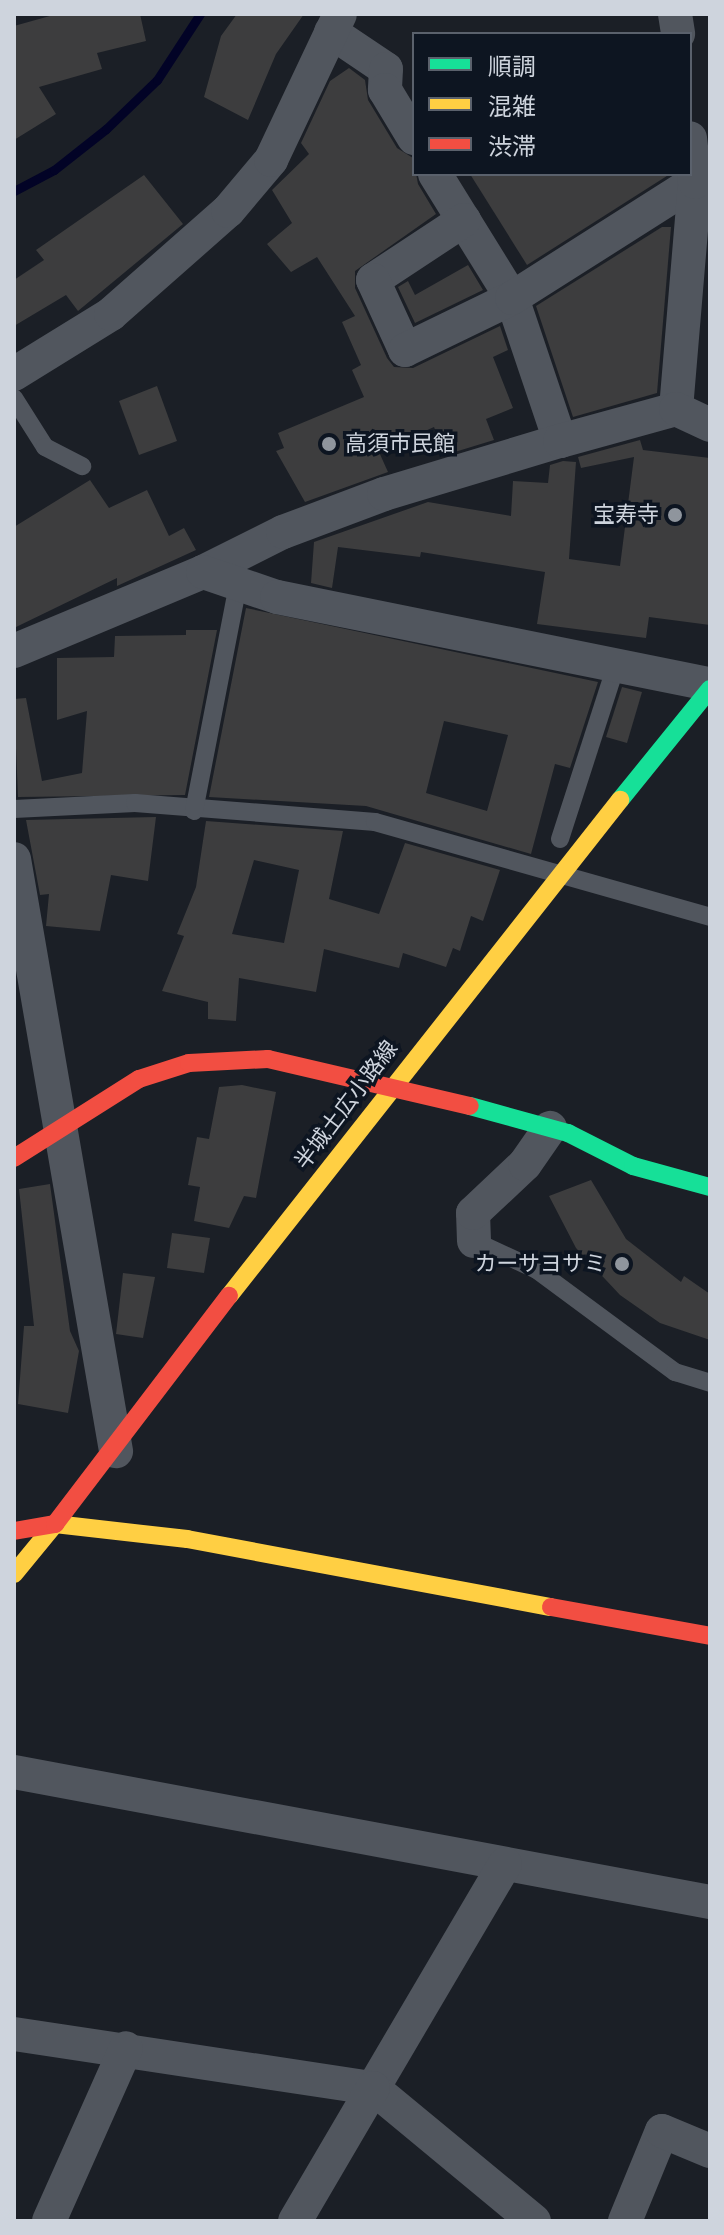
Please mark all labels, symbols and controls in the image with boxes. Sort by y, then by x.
legend [412,32,692,176]
text: 順調 [488,49,536,82]
text: 混雑 [488,89,536,122]
text: 渋滞 [488,129,536,162]
place label: 高須市民館 [345,431,455,457]
marker: 高須市民館 [320,435,338,453]
place label: 宝寿寺 [593,502,659,528]
marker: 宝寿寺 [666,506,684,524]
street label: 半城土広小路線 [289,1036,403,1174]
place label: カーサヨサミ [474,1251,606,1277]
marker: カーサヨサミ [613,1255,631,1273]

